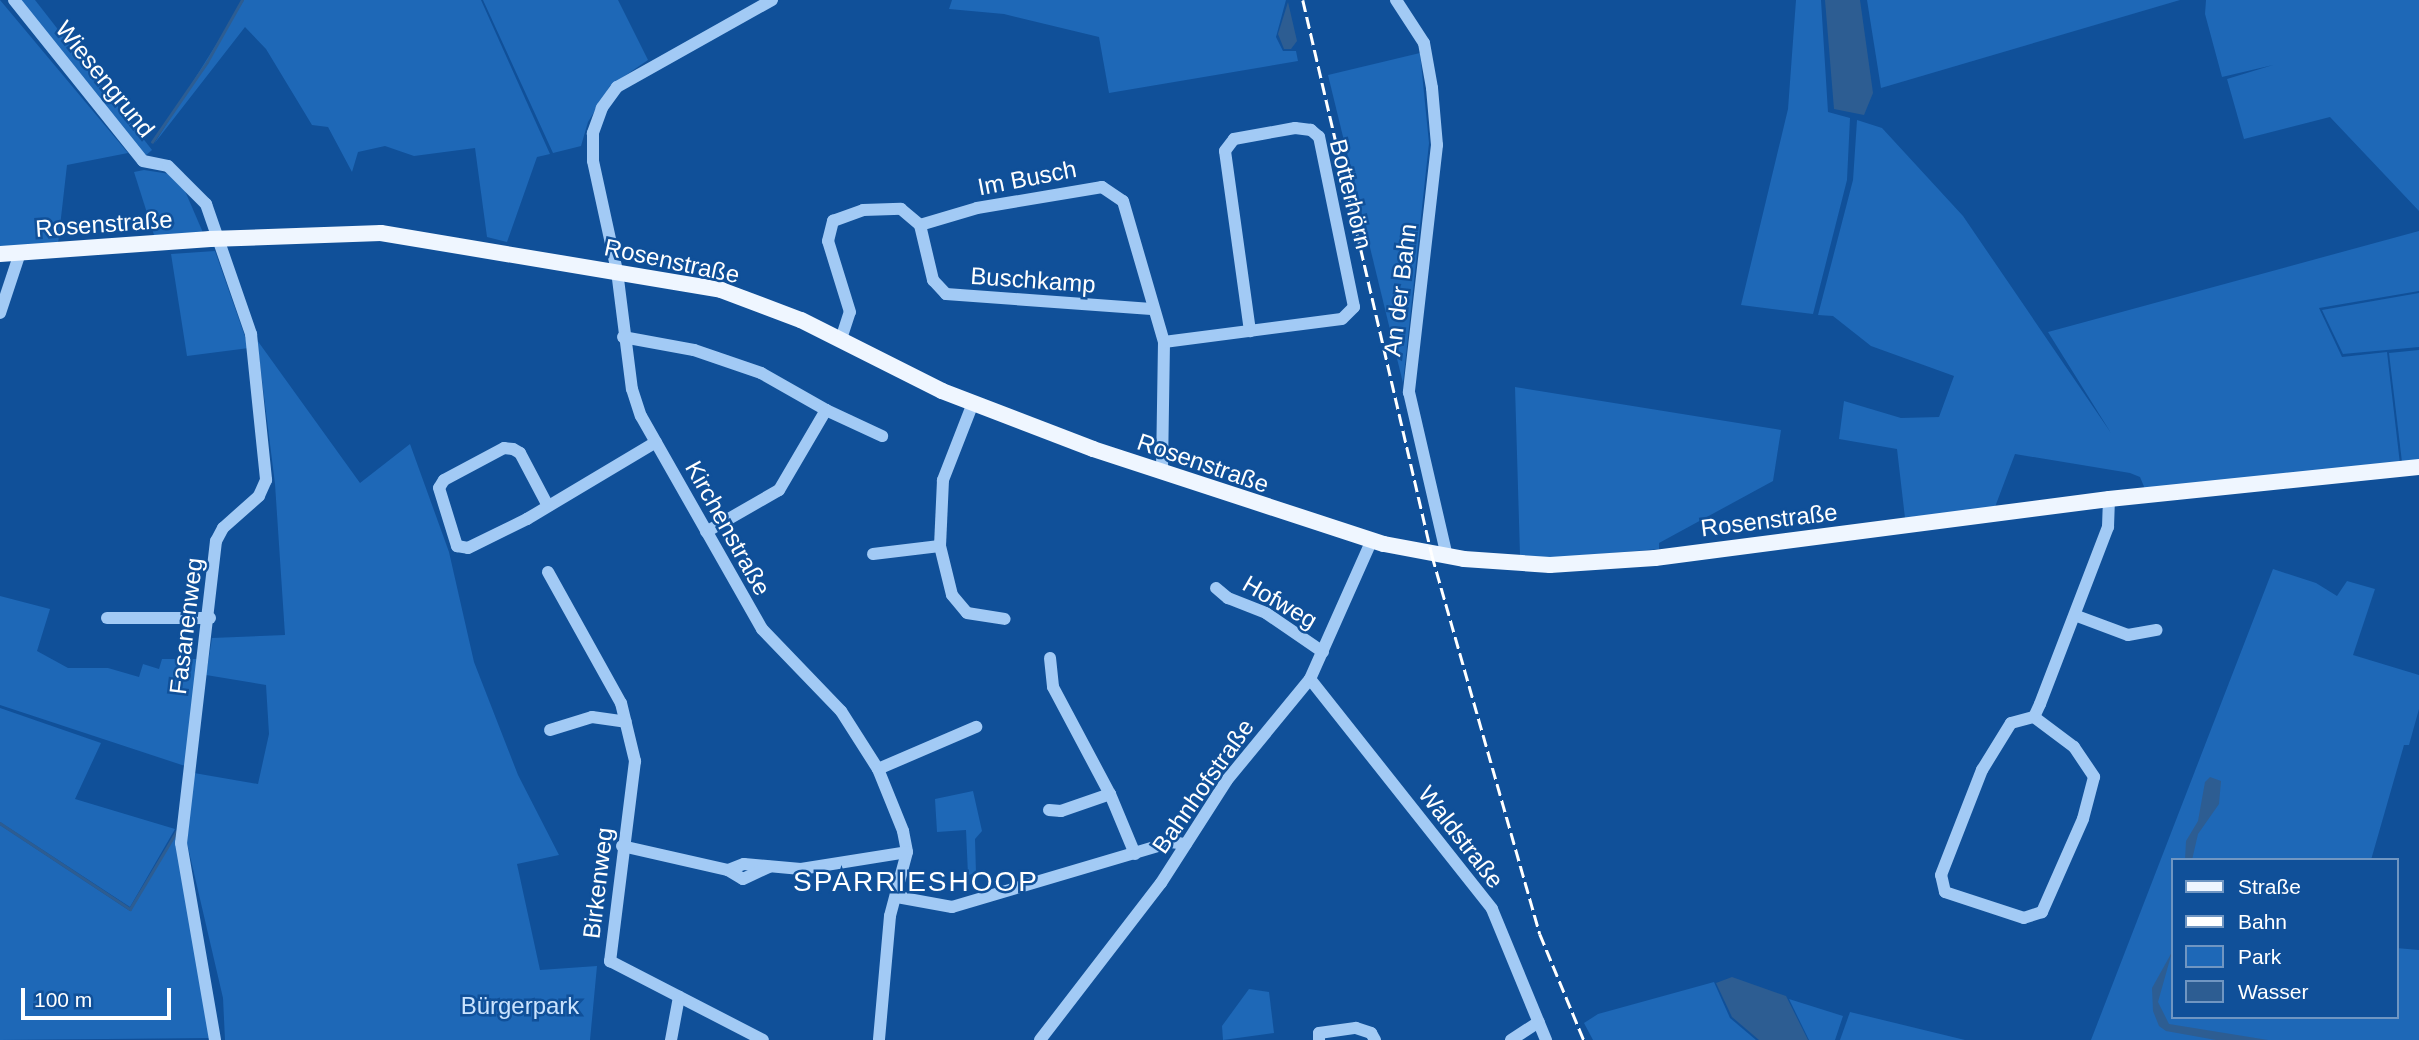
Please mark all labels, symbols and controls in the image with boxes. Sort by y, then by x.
street label: Wiesengrund [49,15,161,143]
street label: Botterhörn [1323,136,1379,252]
street label: Im Busch [975,154,1079,202]
street label: Rosenstraße [34,205,174,243]
street label: An der Bahn [1378,222,1422,358]
street label: Rosenstraße [602,233,742,289]
street label: Buschkamp [969,261,1097,299]
street label: Rosenstraße [1133,427,1273,499]
street label: Kirchenstraße [679,456,777,600]
street label: Rosenstraße [1699,497,1839,543]
street label: Fasanenweg [163,556,209,696]
street label: Hofweg [1238,569,1322,635]
street label: Bahnhofstraße [1146,713,1260,859]
street label: Waldstraße [1412,780,1510,894]
street label: Birkenweg [577,826,619,940]
legend [2170,858,2398,1019]
district label: SPARRIESHOOP [795,865,1037,899]
text: Straße [2238,875,2301,898]
text: Bahn [2238,910,2287,933]
text: Park [2238,945,2281,968]
scale bar [24,974,175,1018]
text: Wasser [2238,980,2308,1003]
text: 100 m [34,988,92,1011]
park label: Bürgerpark [461,992,579,1020]

